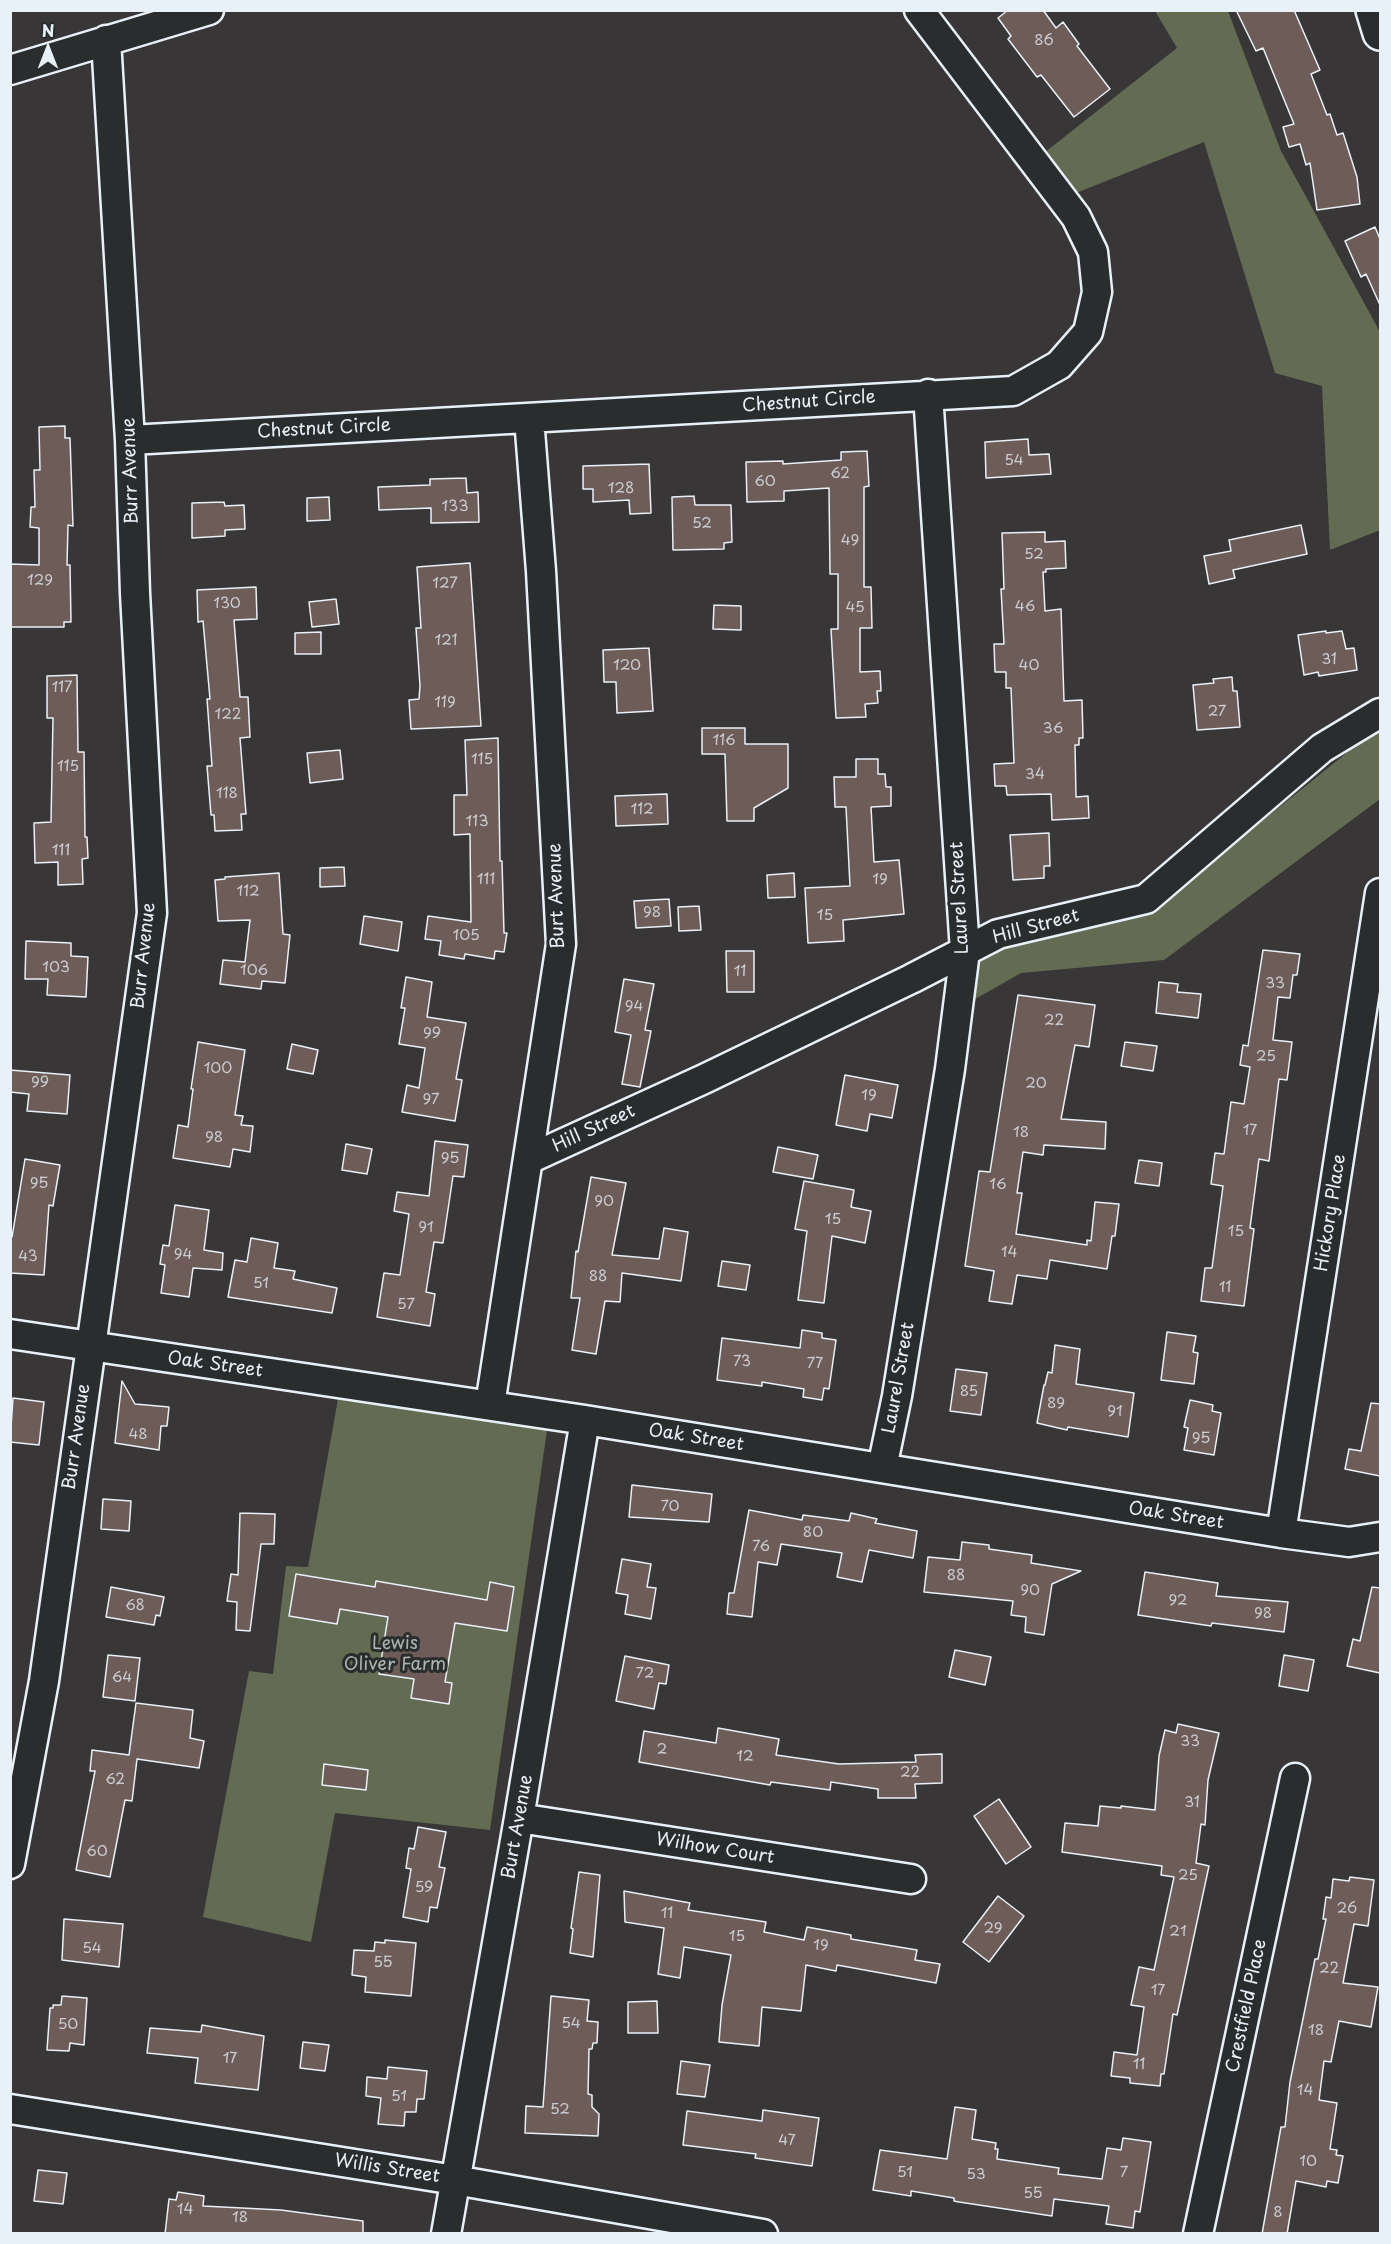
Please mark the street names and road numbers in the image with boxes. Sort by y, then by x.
street label: Chestnut Circle [741,387,877,417]
street label: Chestnut Circle [257,415,391,443]
street label: Burr Avenue [118,417,144,525]
street label: Laurel Street [946,841,974,955]
street label: Burt Avenue [544,843,570,949]
street label: Burr Avenue [128,902,160,1010]
street label: Hill Street [990,905,1082,949]
street label: Hill Street [549,1100,639,1158]
street label: Hickory Place [1311,1153,1351,1273]
street label: Laurel Street [879,1321,919,1435]
street label: Oak Street [166,1348,264,1382]
street label: Burr Avenue [59,1383,95,1491]
street label: Oak Street [647,1420,745,1456]
street label: Oak Street [1127,1498,1225,1534]
street label: Burt Avenue [498,1773,538,1881]
street label: Wilhow Court [654,1829,776,1869]
street label: Crestfield Place [1222,1937,1272,2075]
street label: Willis Street [333,2150,441,2188]

